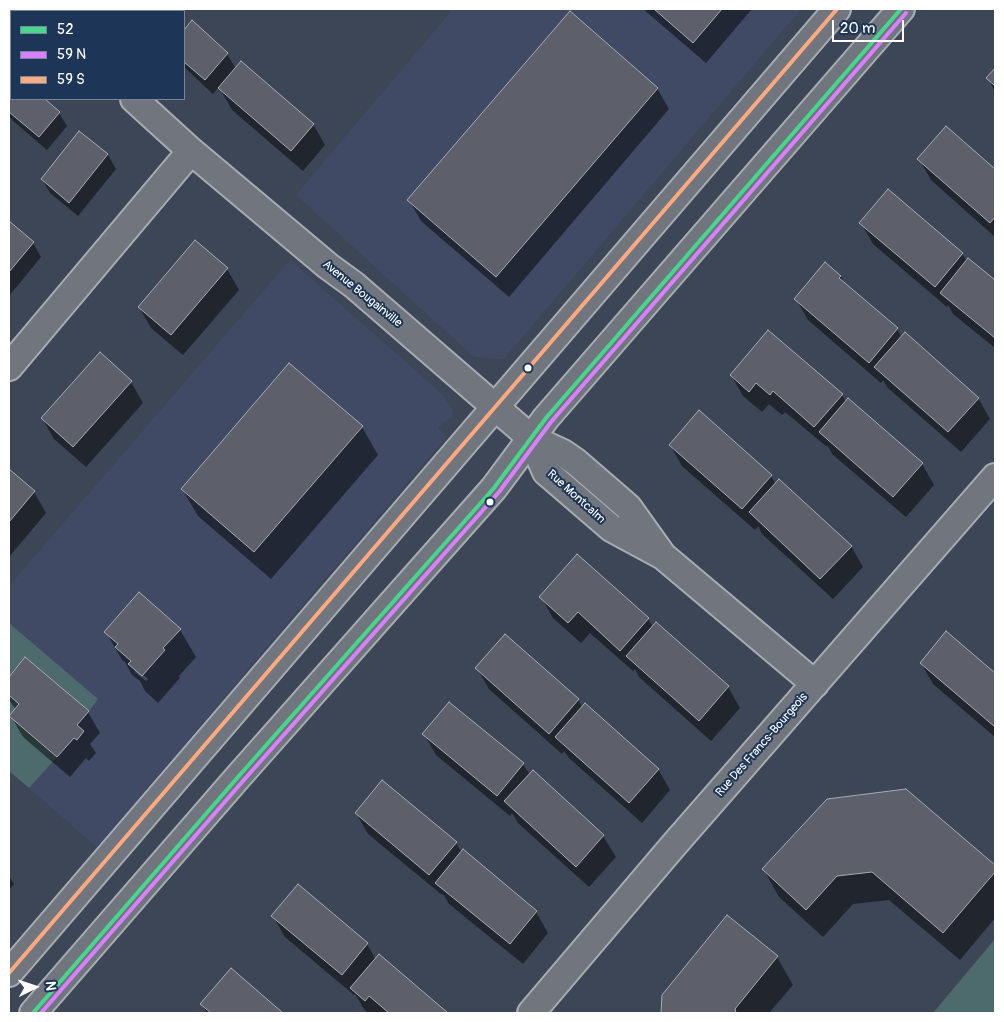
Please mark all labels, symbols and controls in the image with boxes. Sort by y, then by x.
legend [10,10,185,100]
scale bar [834,10,906,42]
text: 20 m [840,19,875,38]
text: 52 [57,20,74,39]
text: 59 N [57,45,86,64]
text: 59 S [57,70,85,89]
street label: Avenue Bougainville [319,257,405,331]
unlabelled marker [523,363,533,373]
street label: Rue Montcalm [544,467,608,527]
unlabelled marker [485,497,495,507]
street label: Rue Des Francs-Bourgeois [713,690,811,800]
north arrow [10,962,60,1012]
text: N [42,981,59,991]

